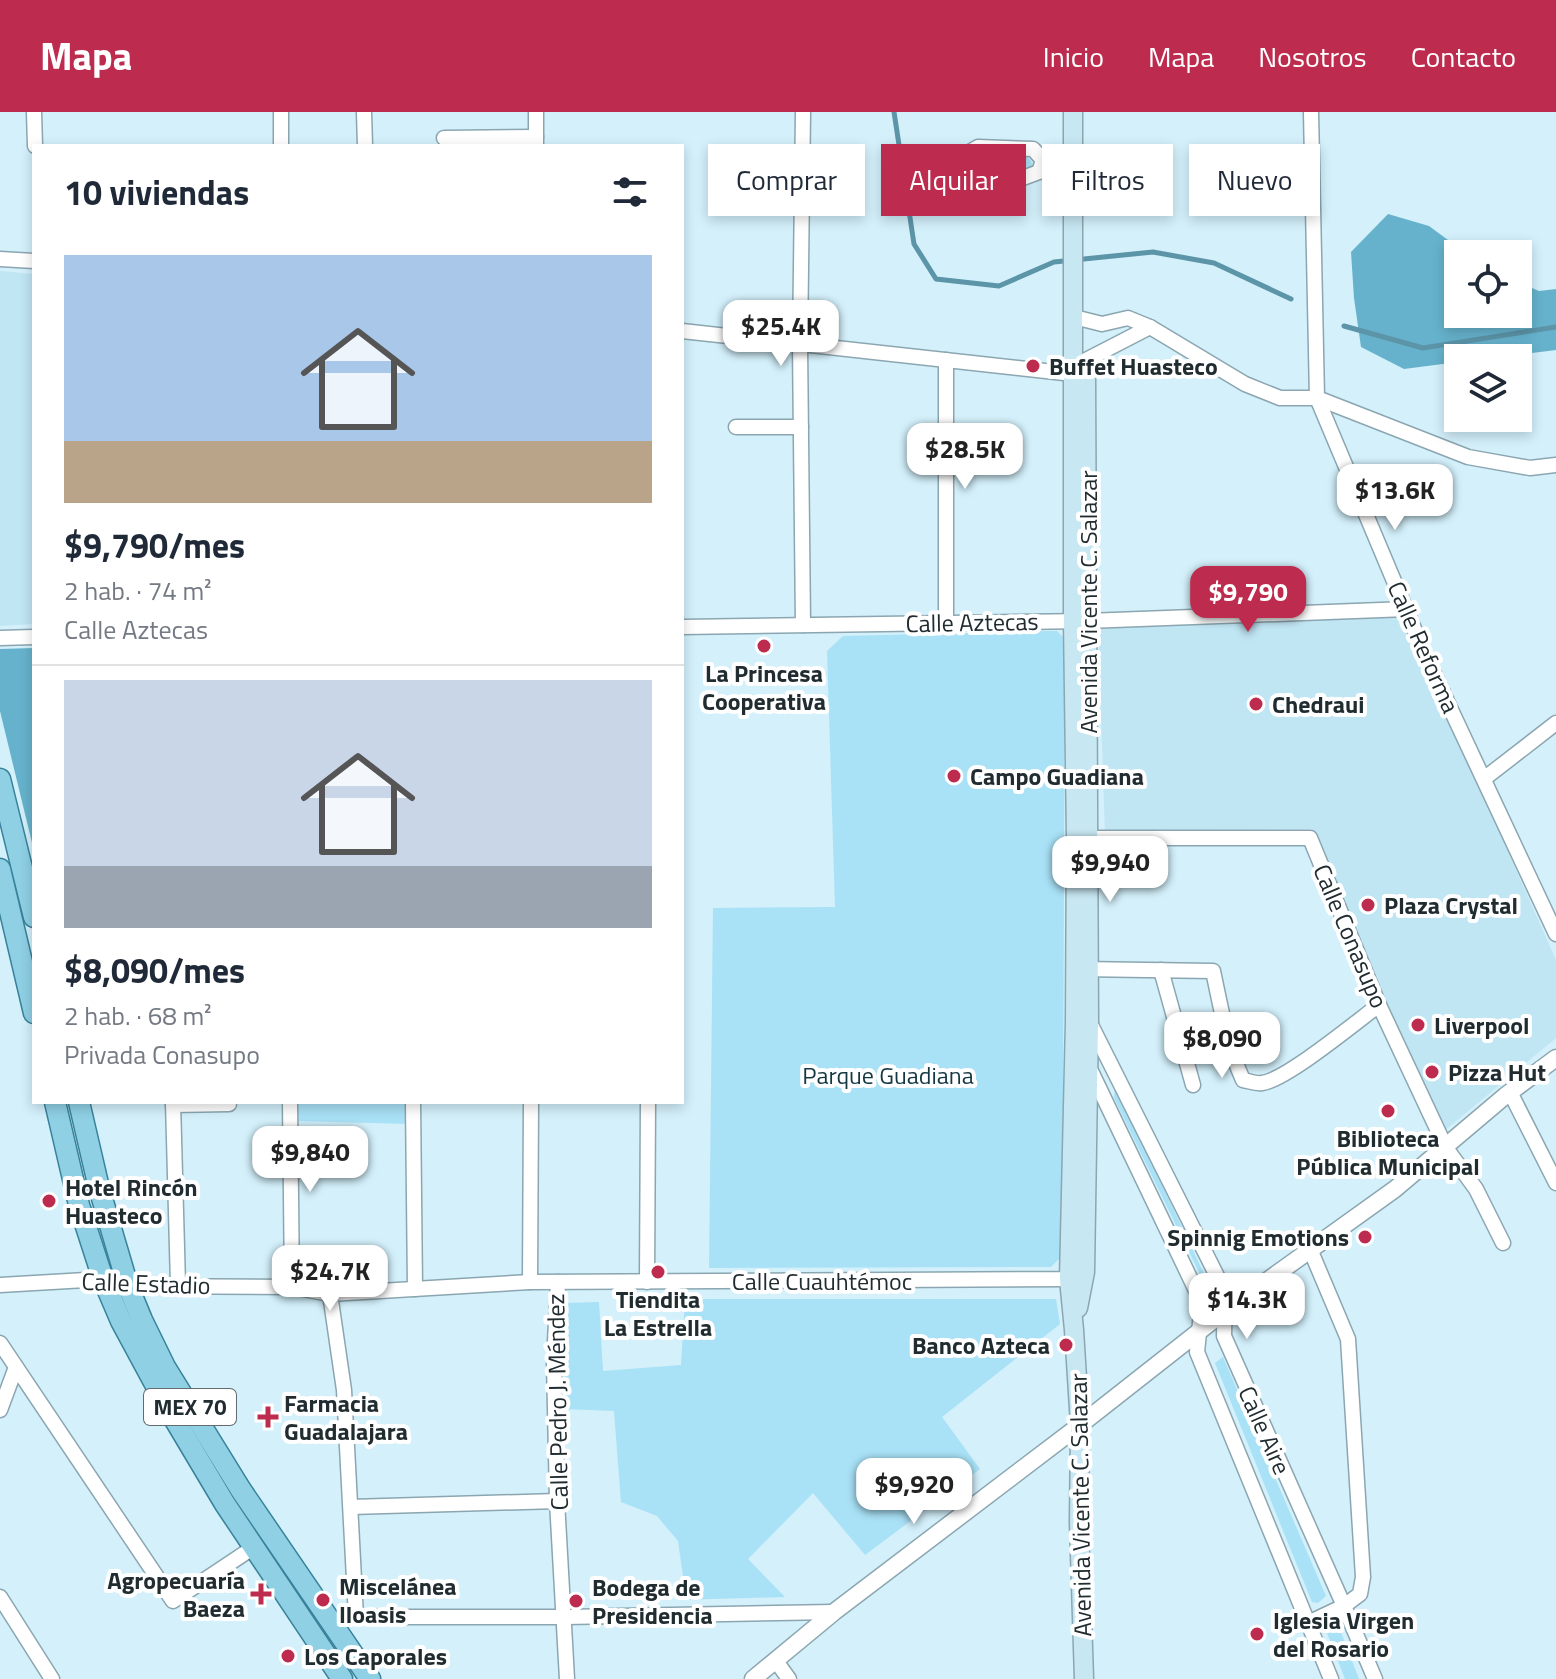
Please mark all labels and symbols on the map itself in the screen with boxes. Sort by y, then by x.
pin: $25.4K [716,300,846,368]
place label: Buffet Huasteco [1049,348,1218,384]
marker: Buffet Huasteco [1024,357,1042,375]
pin: $28.5K [900,423,1030,491]
pin: $13.6K [1330,464,1460,532]
street label: Avenida Vicente C. Salazar [1070,470,1106,734]
pin: $9,790 [1183,566,1313,634]
street label: Calle Reforma [1379,575,1469,719]
street label: Calle Aztecas [905,603,1039,641]
marker: La Princesa Cooperativa [755,637,773,655]
place label: La Princesa Cooperativa [702,655,826,719]
place label: Chedraui [1272,686,1364,722]
marker: Chedraui [1247,695,1265,713]
place label: Campo Guadiana [970,758,1144,794]
marker: Campo Guadiana [945,767,963,785]
pin: $9,940 [1045,836,1175,904]
street label: Calle Conasupo [1305,858,1397,1014]
place label: Plaza Crystal [1384,887,1518,923]
marker: Plaza Crystal [1359,896,1377,914]
place label: Liverpool [1434,1007,1530,1043]
pin: $8,090 [1157,1012,1287,1080]
marker: Liverpool [1409,1016,1427,1034]
place label: Pizza Hut [1448,1054,1546,1090]
park label: Parque Guadiana [802,1057,974,1093]
marker: Pizza Hut [1423,1063,1441,1081]
marker: Biblioteca Pública Municipal [1379,1102,1397,1120]
place label: Biblioteca Pública Municipal [1296,1120,1480,1184]
pin: $9,840 [245,1126,375,1194]
place label: Hotel Rincón Huasteco [65,1169,198,1233]
marker: Hotel Rincón Huasteco [40,1192,58,1210]
place label: Spinnig Emotions [1167,1219,1349,1255]
marker: Spinnig Emotions [1356,1228,1374,1246]
pin: $24.7K [265,1245,395,1313]
street label: Calle Estadio [81,1263,211,1303]
marker: Tiendita La Estrella [649,1263,667,1281]
street label: Calle Cuauhtémoc [732,1263,912,1299]
pin: $14.3K [1182,1273,1312,1341]
place label: Tiendita La Estrella [604,1281,712,1345]
street label: Calle Pedro J. Méndez [537,1293,577,1511]
place label: Banco Azteca [912,1327,1050,1363]
marker: Banco Azteca [1057,1336,1075,1354]
street label: Avenida Vicente C. Salazar [1060,1373,1100,1637]
street label: Calle Aire [1230,1380,1300,1480]
place label: Farmacia Guadalajara [284,1385,408,1449]
road number: MEX 70 [144,1389,236,1425]
marker: Farmacia Guadalajara [259,1408,277,1426]
pin: $9,920 [849,1458,979,1526]
place label: Agropecuaría Baeza [107,1562,245,1626]
place label: Miscelánea Iloasis [339,1568,456,1632]
place label: Bodega de Presidencia [592,1569,713,1633]
marker: Agropecuaría Baeza [252,1585,270,1603]
marker: Miscelánea Iloasis [314,1591,332,1609]
marker: Bodega de Presidencia [567,1592,585,1610]
place label: Iglesia Virgen del Rosario [1273,1602,1414,1666]
marker: Iglesia Virgen del Rosario [1248,1625,1266,1643]
place label: Los Caporales [304,1638,447,1674]
marker: Los Caporales [279,1647,297,1665]

